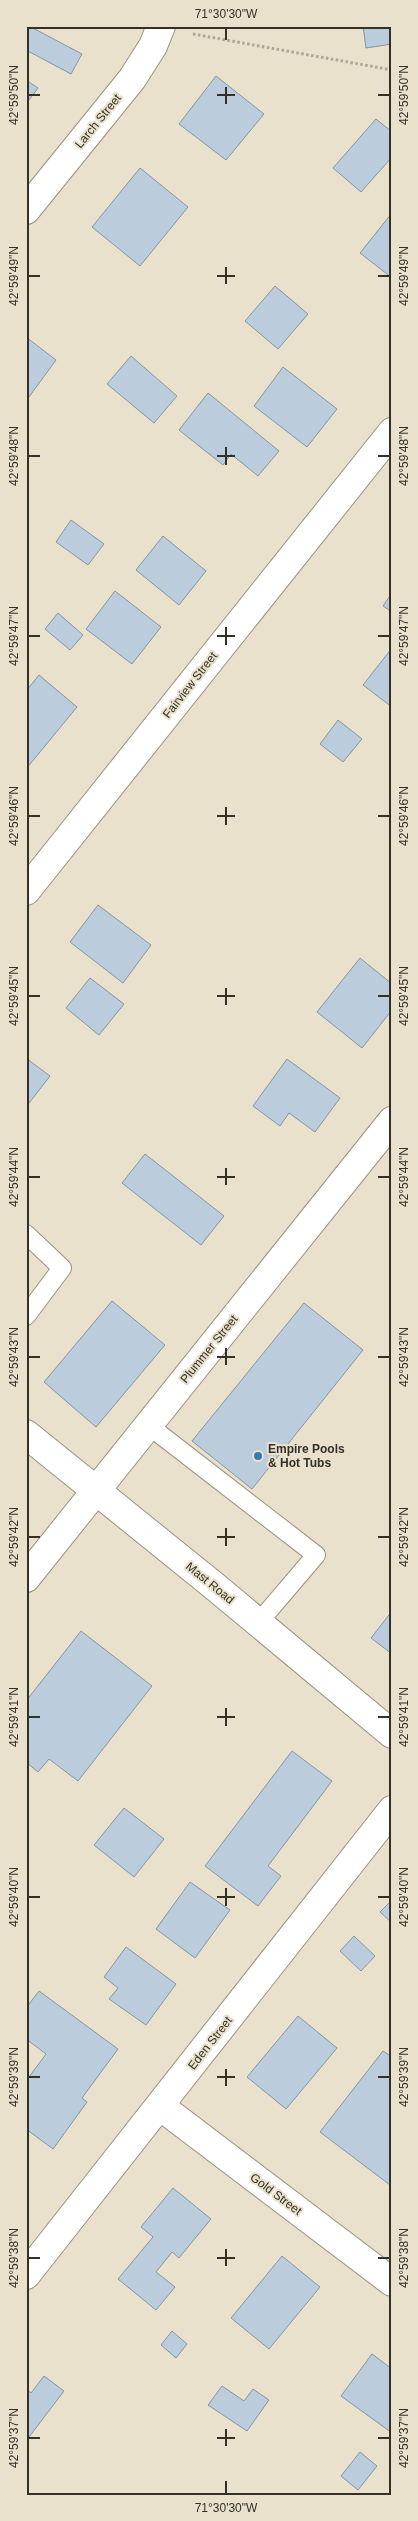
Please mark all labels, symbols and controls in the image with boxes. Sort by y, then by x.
text: 71°30'30"W [195,7,258,21]
text: 42°59'50"N [7,65,21,125]
text: 42°59'50"N [397,65,411,125]
street label: Larch Street [72,91,124,151]
text: 42°59'49"N [7,246,21,306]
text: 42°59'49"N [397,246,411,306]
text: 42°59'48"N [7,426,21,486]
text: 42°59'48"N [397,426,411,486]
text: 42°59'47"N [7,606,21,666]
text: 42°59'47"N [397,606,411,666]
street label: Fairview Street [160,649,221,721]
text: 42°59'46"N [7,786,21,846]
text: 42°59'46"N [397,786,411,846]
text: 42°59'45"N [7,966,21,1026]
text: 42°59'45"N [397,966,411,1026]
text: 42°59'44"N [7,1147,21,1207]
text: 42°59'44"N [397,1147,411,1207]
street label: Plummer Street [177,1312,241,1386]
text: 42°59'43"N [7,1327,21,1387]
text: 42°59'43"N [397,1327,411,1387]
place label: Empire Pools & Hot Tubs [268,1442,345,1470]
marker: Empire Pools & Hot Tubs [252,1450,264,1462]
text: 42°59'42"N [7,1507,21,1567]
text: 42°59'42"N [397,1507,411,1567]
street label: Mast Road [183,1559,237,1607]
text: 42°59'41"N [7,1687,21,1747]
text: 42°59'41"N [397,1687,411,1747]
text: 42°59'40"N [7,1867,21,1927]
text: 42°59'40"N [397,1867,411,1927]
street label: Eden Street [185,2013,235,2072]
text: 42°59'39"N [7,2047,21,2107]
text: 42°59'39"N [397,2047,411,2107]
street label: Gold Street [248,2170,305,2218]
text: 42°59'38"N [7,2228,21,2288]
text: 42°59'38"N [397,2228,411,2288]
text: 42°59'37"N [7,2408,21,2468]
text: 42°59'37"N [397,2408,411,2468]
text: 71°30'30"W [195,2501,258,2515]

